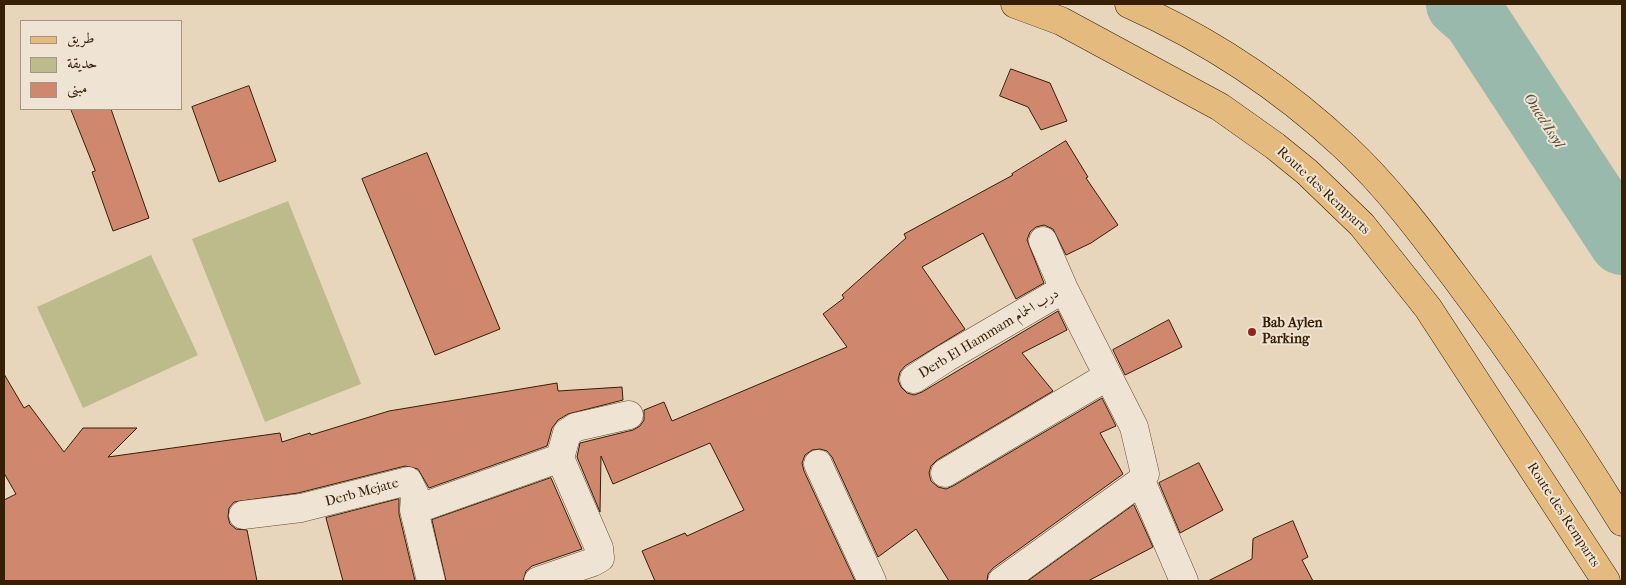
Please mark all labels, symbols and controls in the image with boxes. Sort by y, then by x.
legend [20,20,182,110]
text: طريق [67,29,94,47]
text: حديقة [67,54,97,72]
text: مبنى [67,79,87,97]
water label: Oued Issyl [1519,90,1567,152]
street label: Route des Remparts [1273,144,1373,238]
street label: Derb El Hammam درب الحمام [916,285,1062,383]
place label: Bab Aylen Parking [1262,316,1323,348]
marker: Bab Aylen Parking [1246,326,1258,338]
street label: Route des Remparts [1523,460,1603,570]
street label: Derb Mejate [323,475,401,511]

